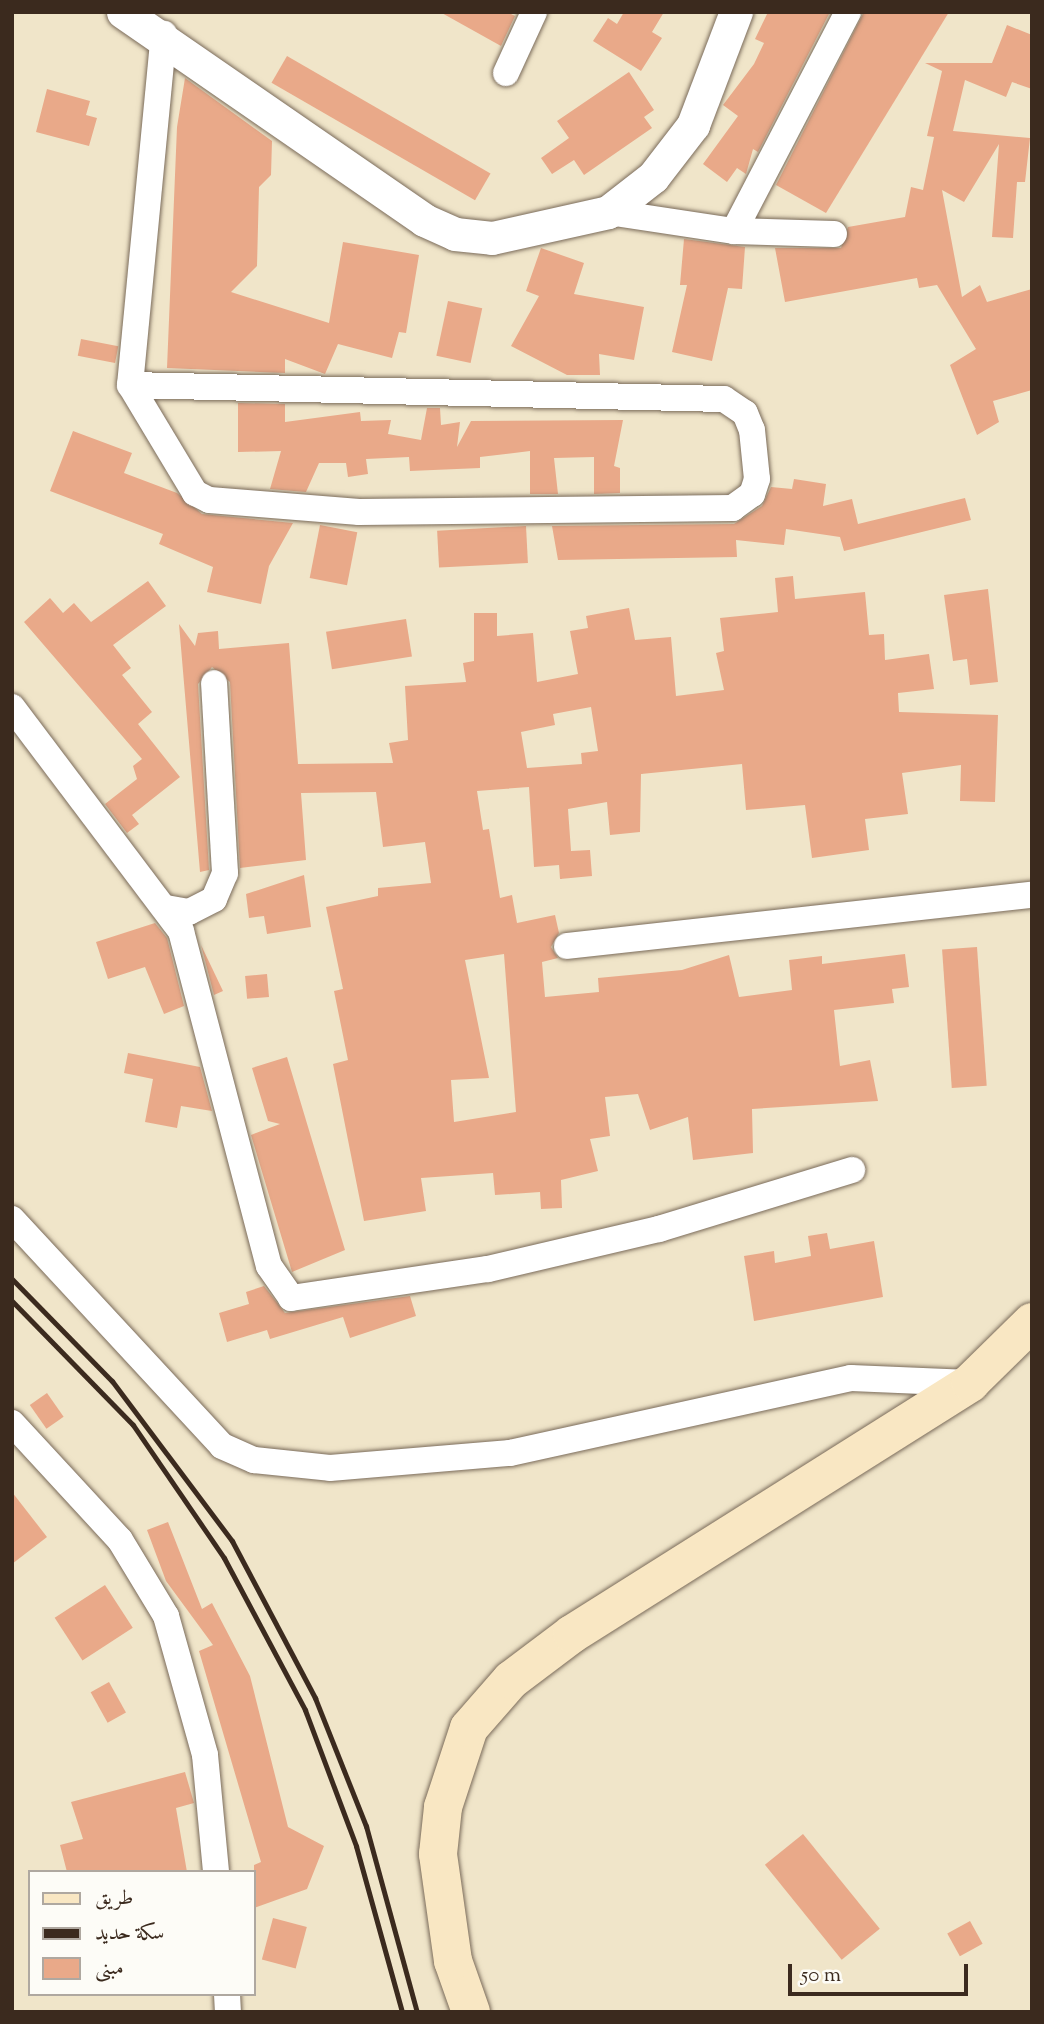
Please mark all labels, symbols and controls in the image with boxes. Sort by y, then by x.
legend [28,1870,256,1996]
text: طريق [95,1884,133,1914]
text: سكة حديد [95,1919,164,1949]
scale bar [792,1951,972,1995]
text: مبنى [95,1954,124,1984]
text: 50 m [801,1961,841,1991]

